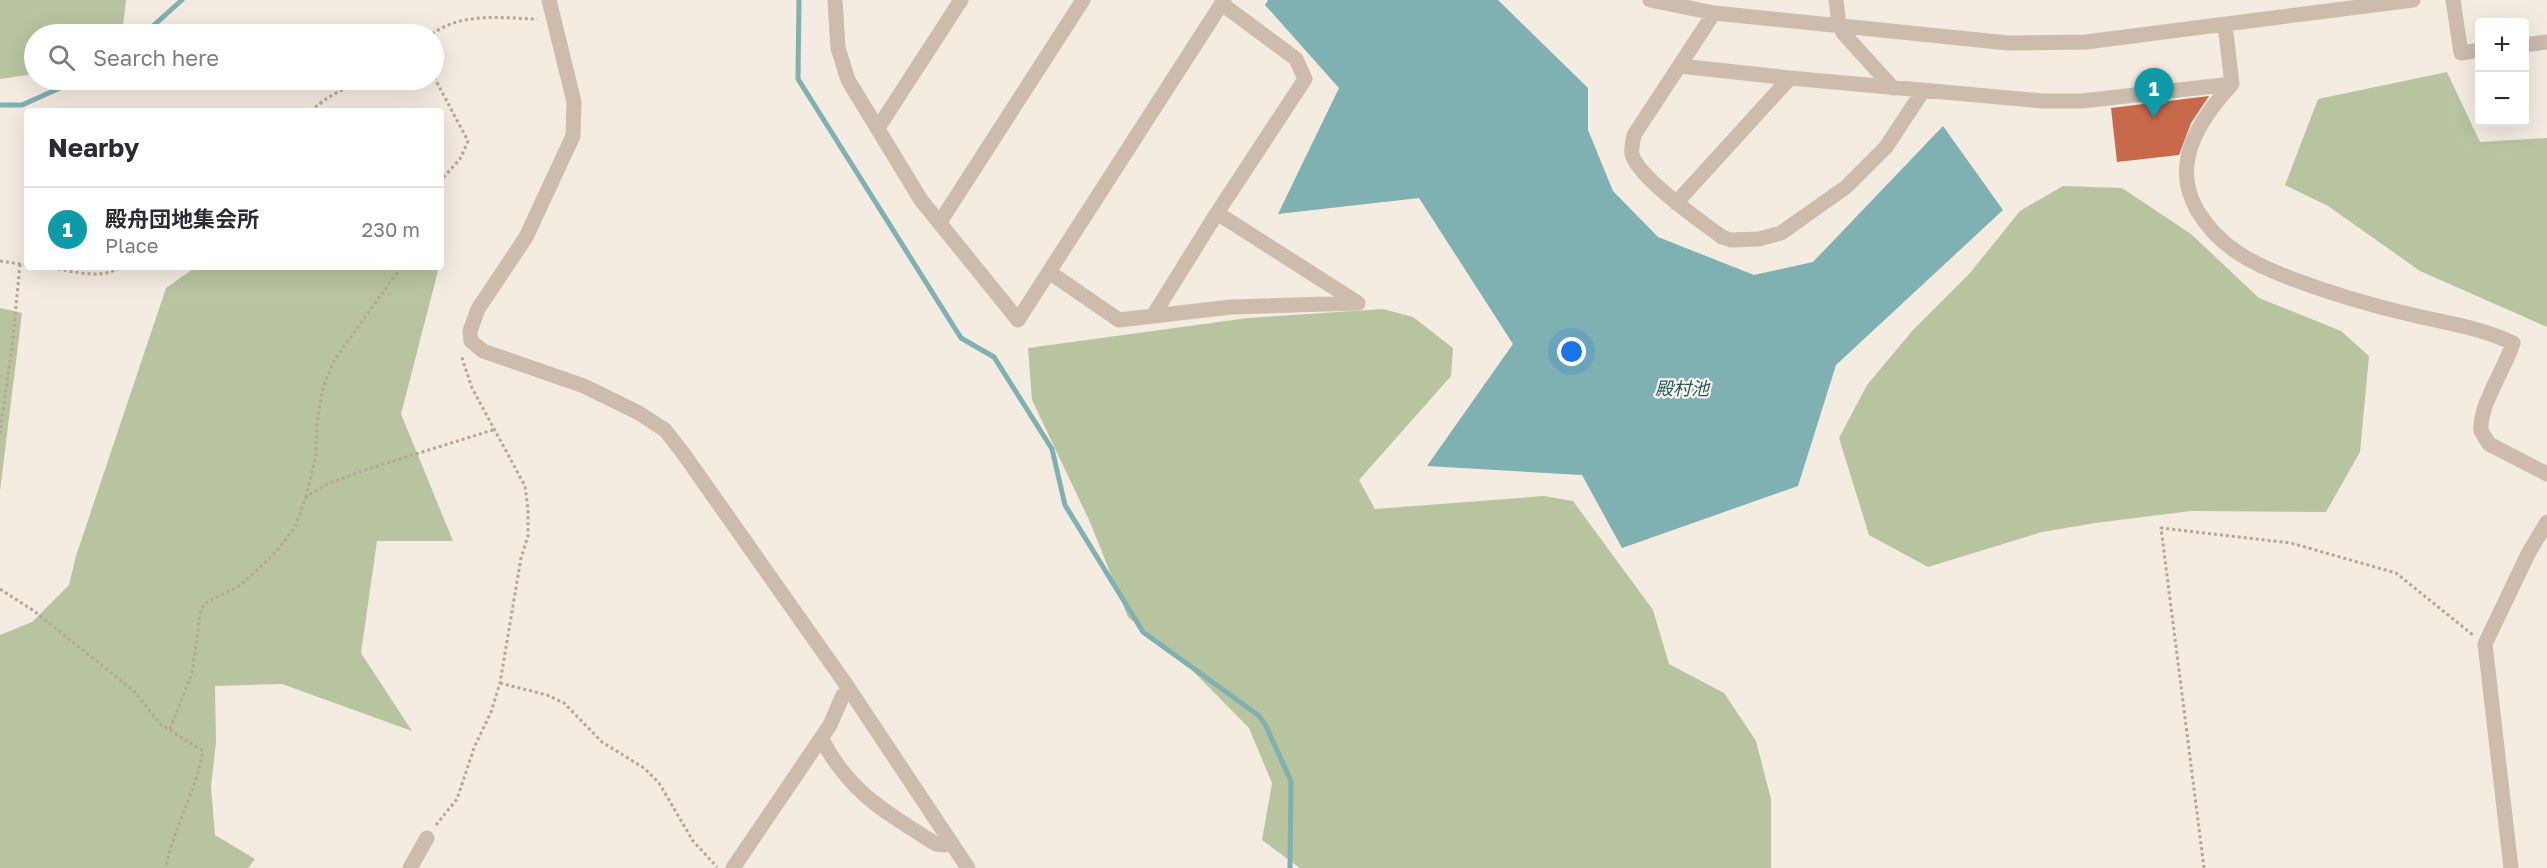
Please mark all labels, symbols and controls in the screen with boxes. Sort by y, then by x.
map controls [2475,18,2529,126]
button: + [2475,18,2529,72]
search box [24,24,444,90]
icon: search [45,41,78,74]
text: Search here [93,44,219,71]
pin: 1 [2134,68,2174,118]
button: − [2475,72,2529,126]
text: Nearby [48,132,139,163]
text: 殿舟団地集会所 [105,205,259,232]
text: 1 [62,217,73,241]
text: 230 m [362,217,420,241]
text: Place [105,233,158,257]
your location [1557,337,1586,366]
water label: 殿村池 [1655,377,1711,399]

